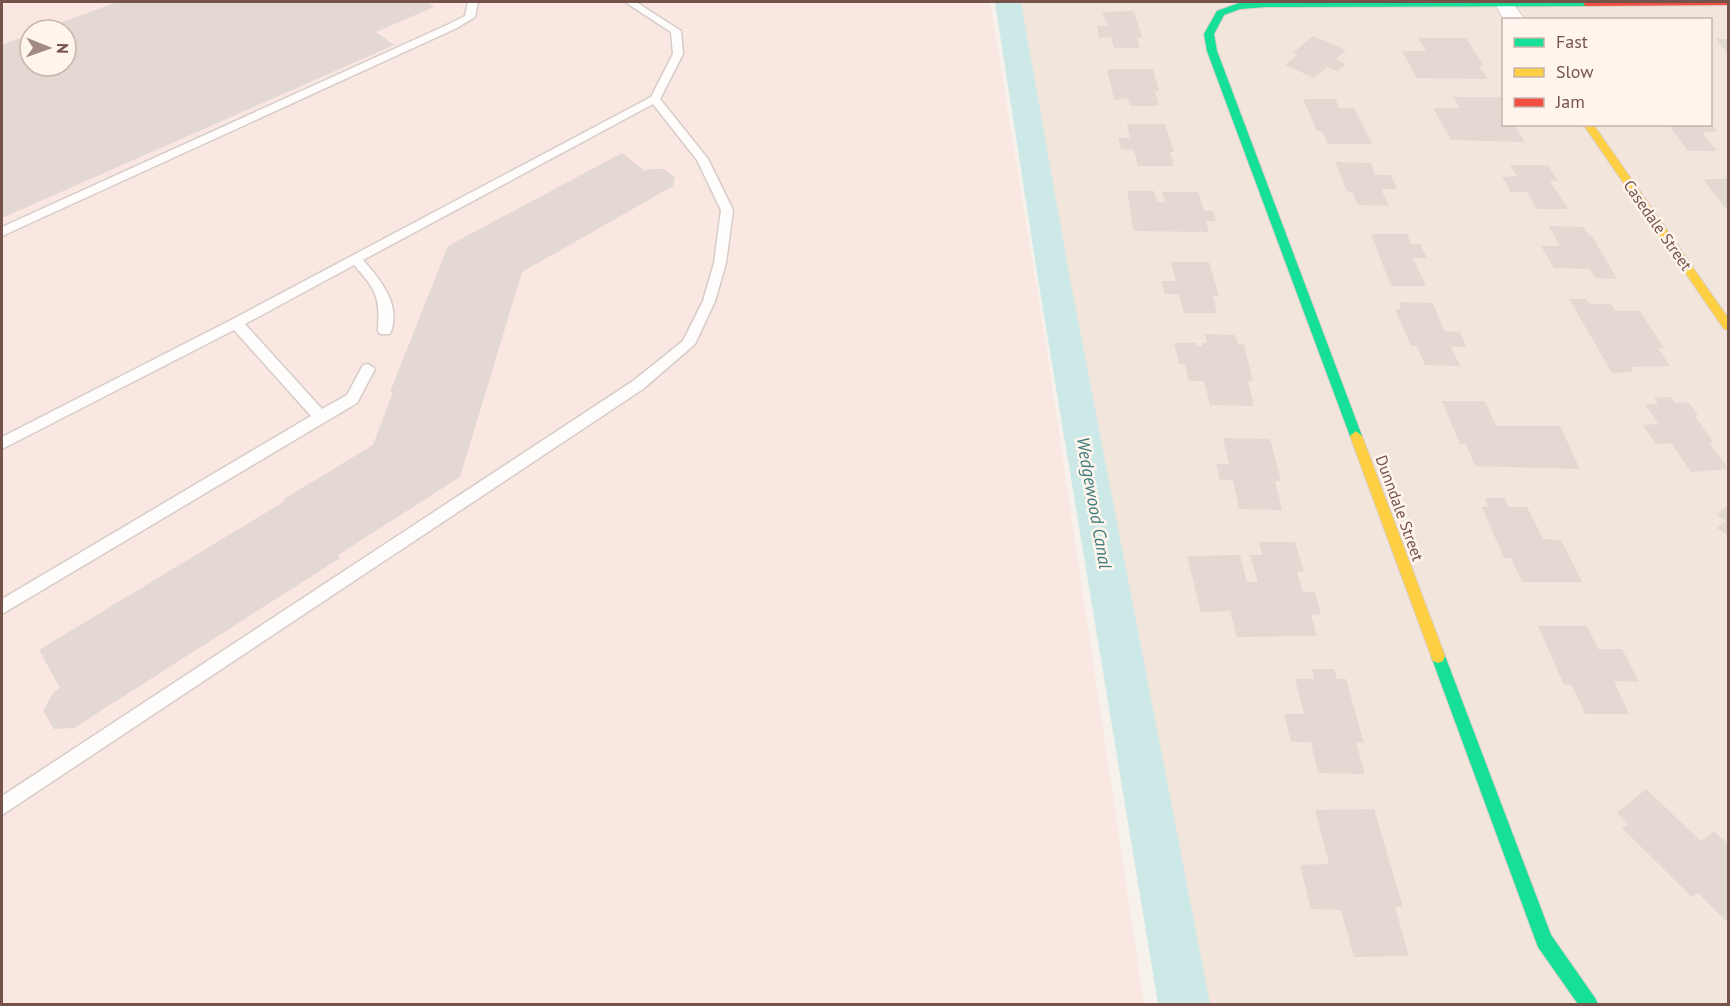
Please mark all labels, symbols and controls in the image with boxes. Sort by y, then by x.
north arrow [18,18,78,78]
legend [1502,18,1712,126]
text: Fast [1556,30,1588,53]
text: N [53,43,73,54]
text: Slow [1556,60,1594,83]
text: Jam [1555,90,1585,113]
street label: Casedale Street [1619,176,1697,275]
water label: Wedgewood Canal [1072,435,1117,571]
street label: Dunndale Street [1372,452,1429,564]

